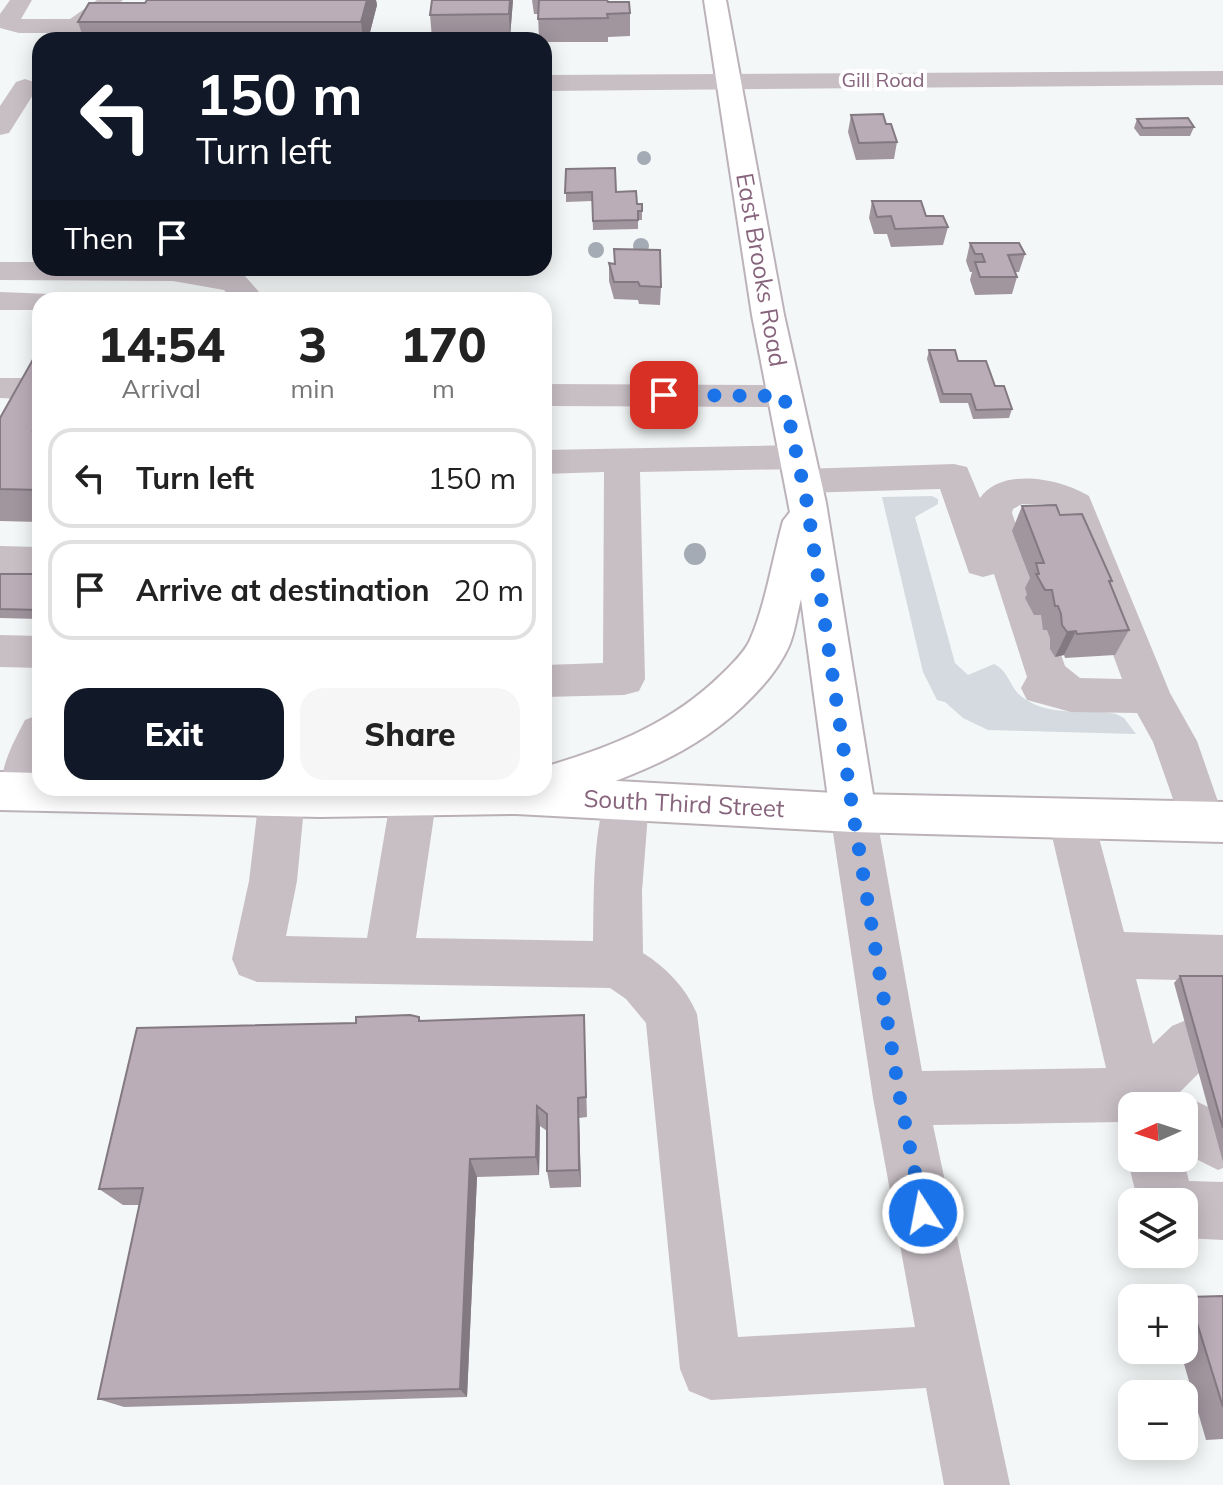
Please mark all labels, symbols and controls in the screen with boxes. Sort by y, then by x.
text: 150 m [196,59,363,129]
icon: left [64,64,168,168]
street label: Gill Road [841,67,925,92]
text: Turn left [196,128,332,173]
street label: East Brooks Road [730,171,794,369]
icon: arrive [150,216,194,260]
text: Then [64,219,134,257]
text: 14:54 [97,314,225,374]
text: 3 [298,314,327,374]
text: 170 [400,314,487,374]
pin [630,361,698,429]
text: Arrival [121,372,201,405]
text: min [291,372,335,405]
text: m [432,372,455,405]
icon: arrive [642,373,686,417]
icon: left [68,456,112,500]
text: Turn left [136,459,254,497]
text: 150 m [428,459,516,497]
icon: arrive [68,568,112,612]
text: Arrive at destination [136,571,430,609]
text: 20 m [454,571,524,609]
button: Exit [64,688,284,780]
button: Share [300,688,520,780]
street label: South Third Street [583,783,785,823]
north arrow [1118,1092,1198,1172]
map controls [1118,1092,1198,1460]
position arrow [881,1171,965,1255]
button: layers [1118,1188,1198,1268]
button: + [1118,1284,1198,1364]
button: − [1118,1380,1198,1460]

